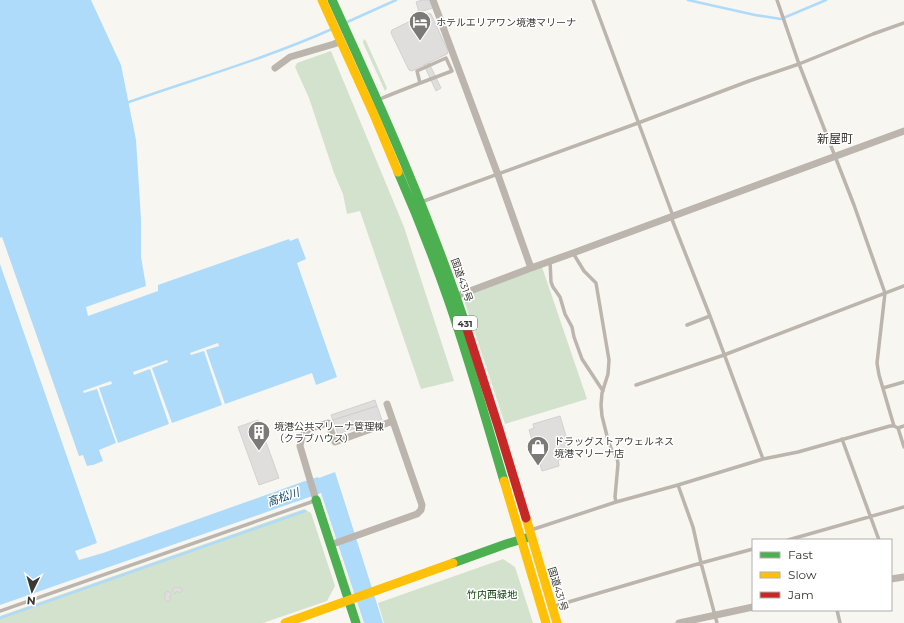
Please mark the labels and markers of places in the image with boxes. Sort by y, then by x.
hotel icon: ホテルエリアワン境港マリーナ [407,9,433,42]
place label: ホテルエリアワン境港マリーナ [436,16,576,29]
building icon: 境港公共マリーナ管理棟 （クラブハウス） [246,419,272,452]
place label: 境港公共マリーナ管理棟 （クラブハウス） [274,420,384,445]
shop icon: ドラッグストアウェルネス 境港マリーナ店 [525,434,551,467]
place label: ドラッグストアウェルネス 境港マリーナ店 [554,435,674,460]

